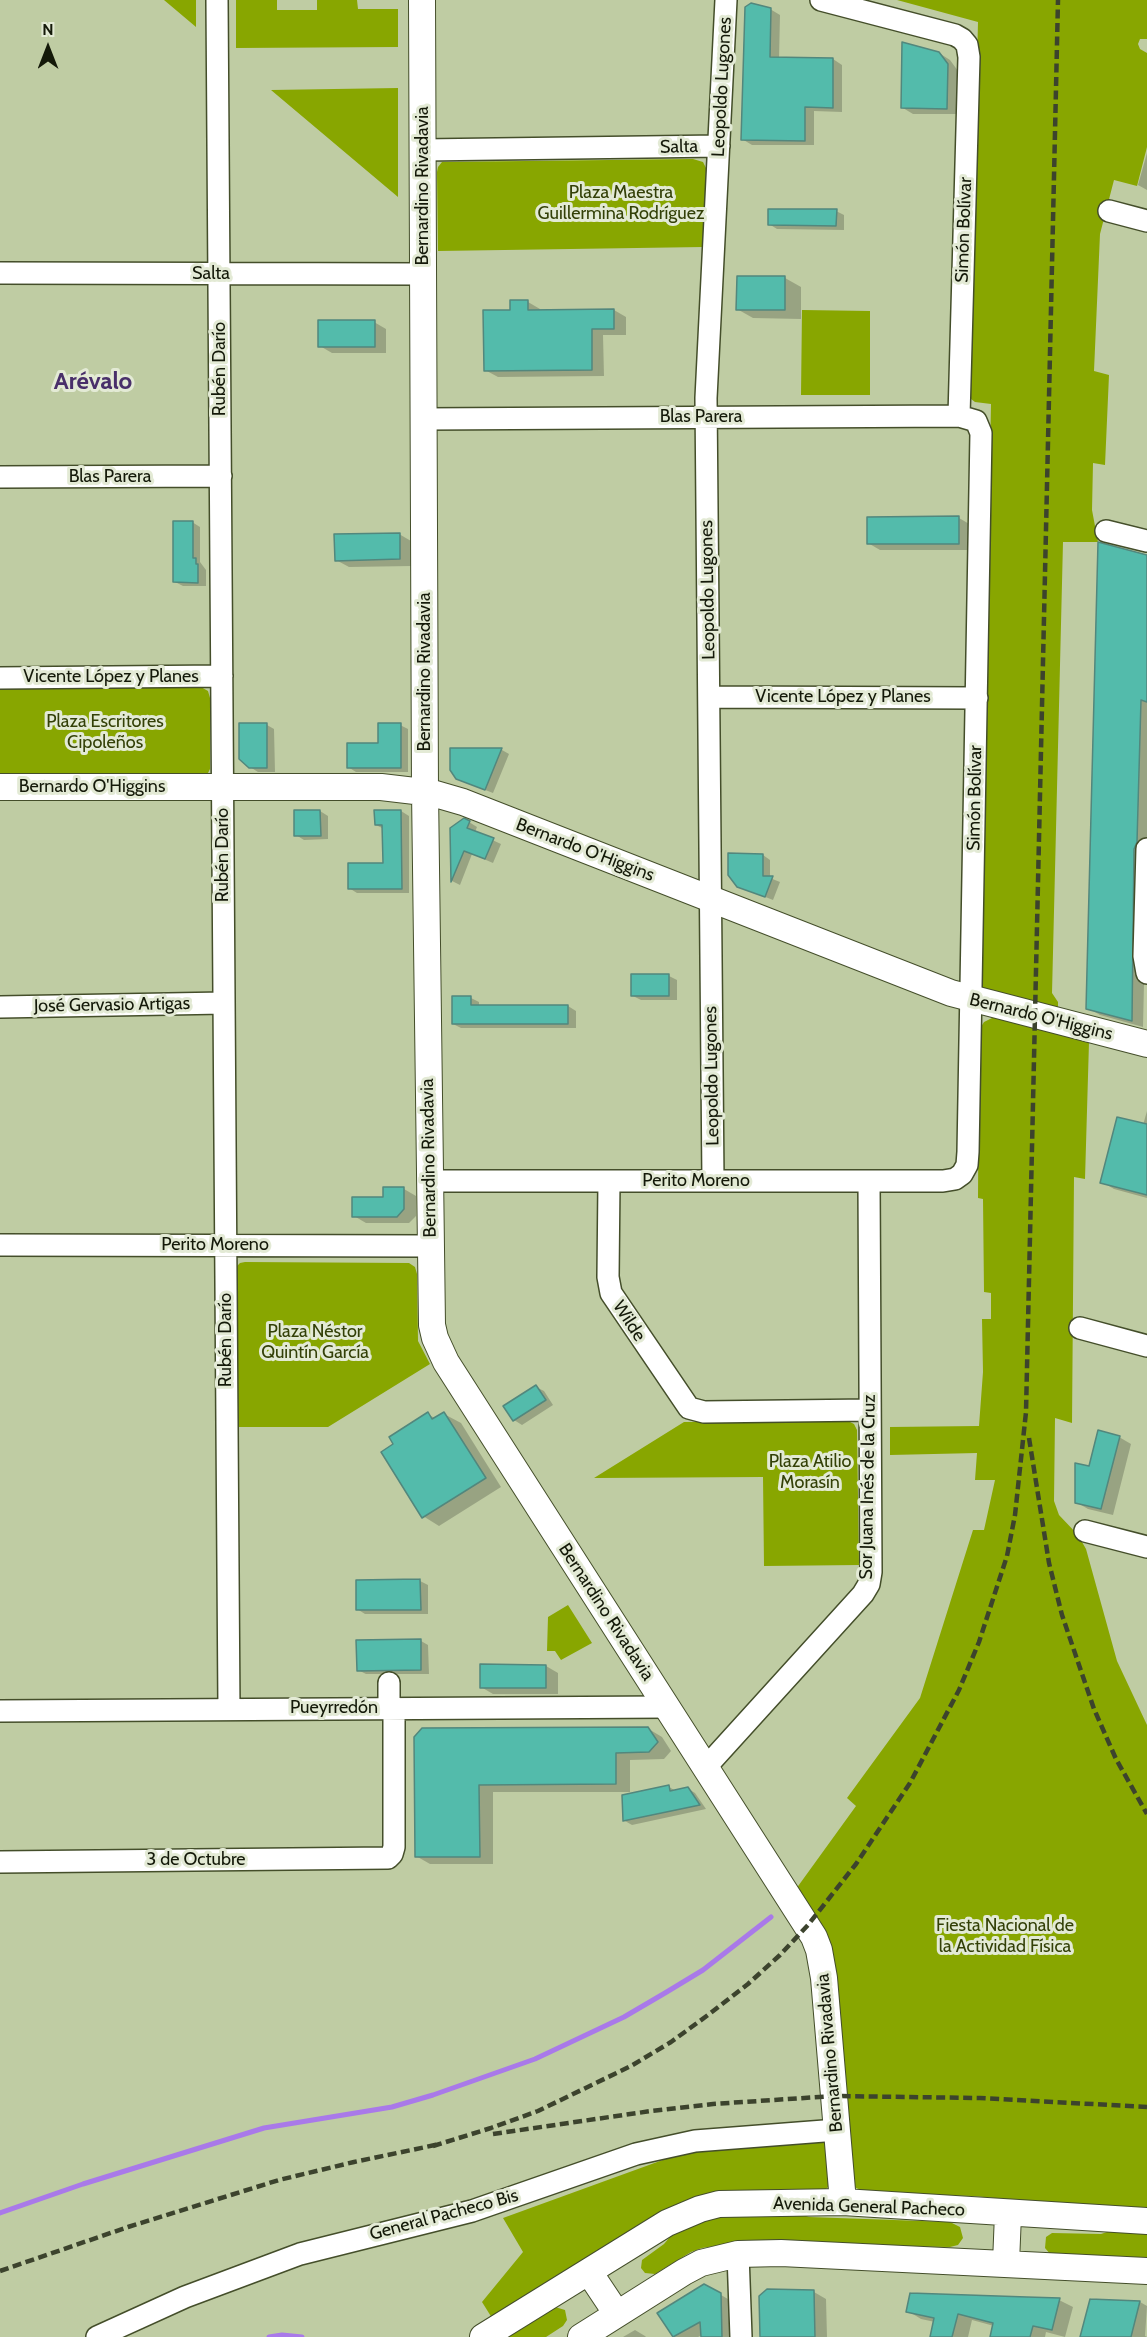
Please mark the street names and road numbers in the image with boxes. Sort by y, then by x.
street label: Leopoldo Lugones [708,17,736,157]
street label: Bernardino Rivadavia [412,106,434,266]
street label: Salta [660,136,698,158]
street label: Simón Bolívar [951,177,977,283]
street label: Salta [192,263,230,285]
street label: Rubén Darío [209,322,231,416]
street label: Blas Parera [660,406,742,428]
street label: Blas Parera [69,466,151,488]
street label: Leopoldo Lugones [696,520,720,660]
street label: Bernardino Rivadavia [414,592,436,752]
street label: Vicente López y Planes [23,666,199,688]
street label: Vicente López y Planes [755,686,931,708]
street label: Simón Bolívar [963,745,987,851]
street label: Bernardo O'Higgins [19,776,165,798]
street label: Rubén Darío [212,808,234,902]
street label: Bernardo O'Higgins [513,814,657,886]
street label: Bernardo O'Higgins [967,989,1115,1045]
street label: José Gervasio Artigas [34,993,190,1017]
street label: Leopoldo Lugones [700,1006,724,1146]
street label: Bernardino Rivadavia [417,1078,441,1238]
street label: Perito Moreno [642,1170,750,1192]
street label: Perito Moreno [161,1234,269,1256]
street label: Rubén Darío [215,1293,237,1387]
street label: Wilde [608,1297,650,1345]
street label: Sor Juana Inés de la Cruz [856,1394,880,1580]
street label: Bernardino Rivadavia [554,1539,658,1685]
street label: Pueyrredón [290,1697,378,1719]
street label: 3 de Octubre [146,1849,246,1871]
street label: Bernardino Rivadavia [812,1973,848,2133]
street label: General Pacheco Bis [367,2185,521,2245]
street label: Avenida General Pacheco [773,2193,965,2221]

